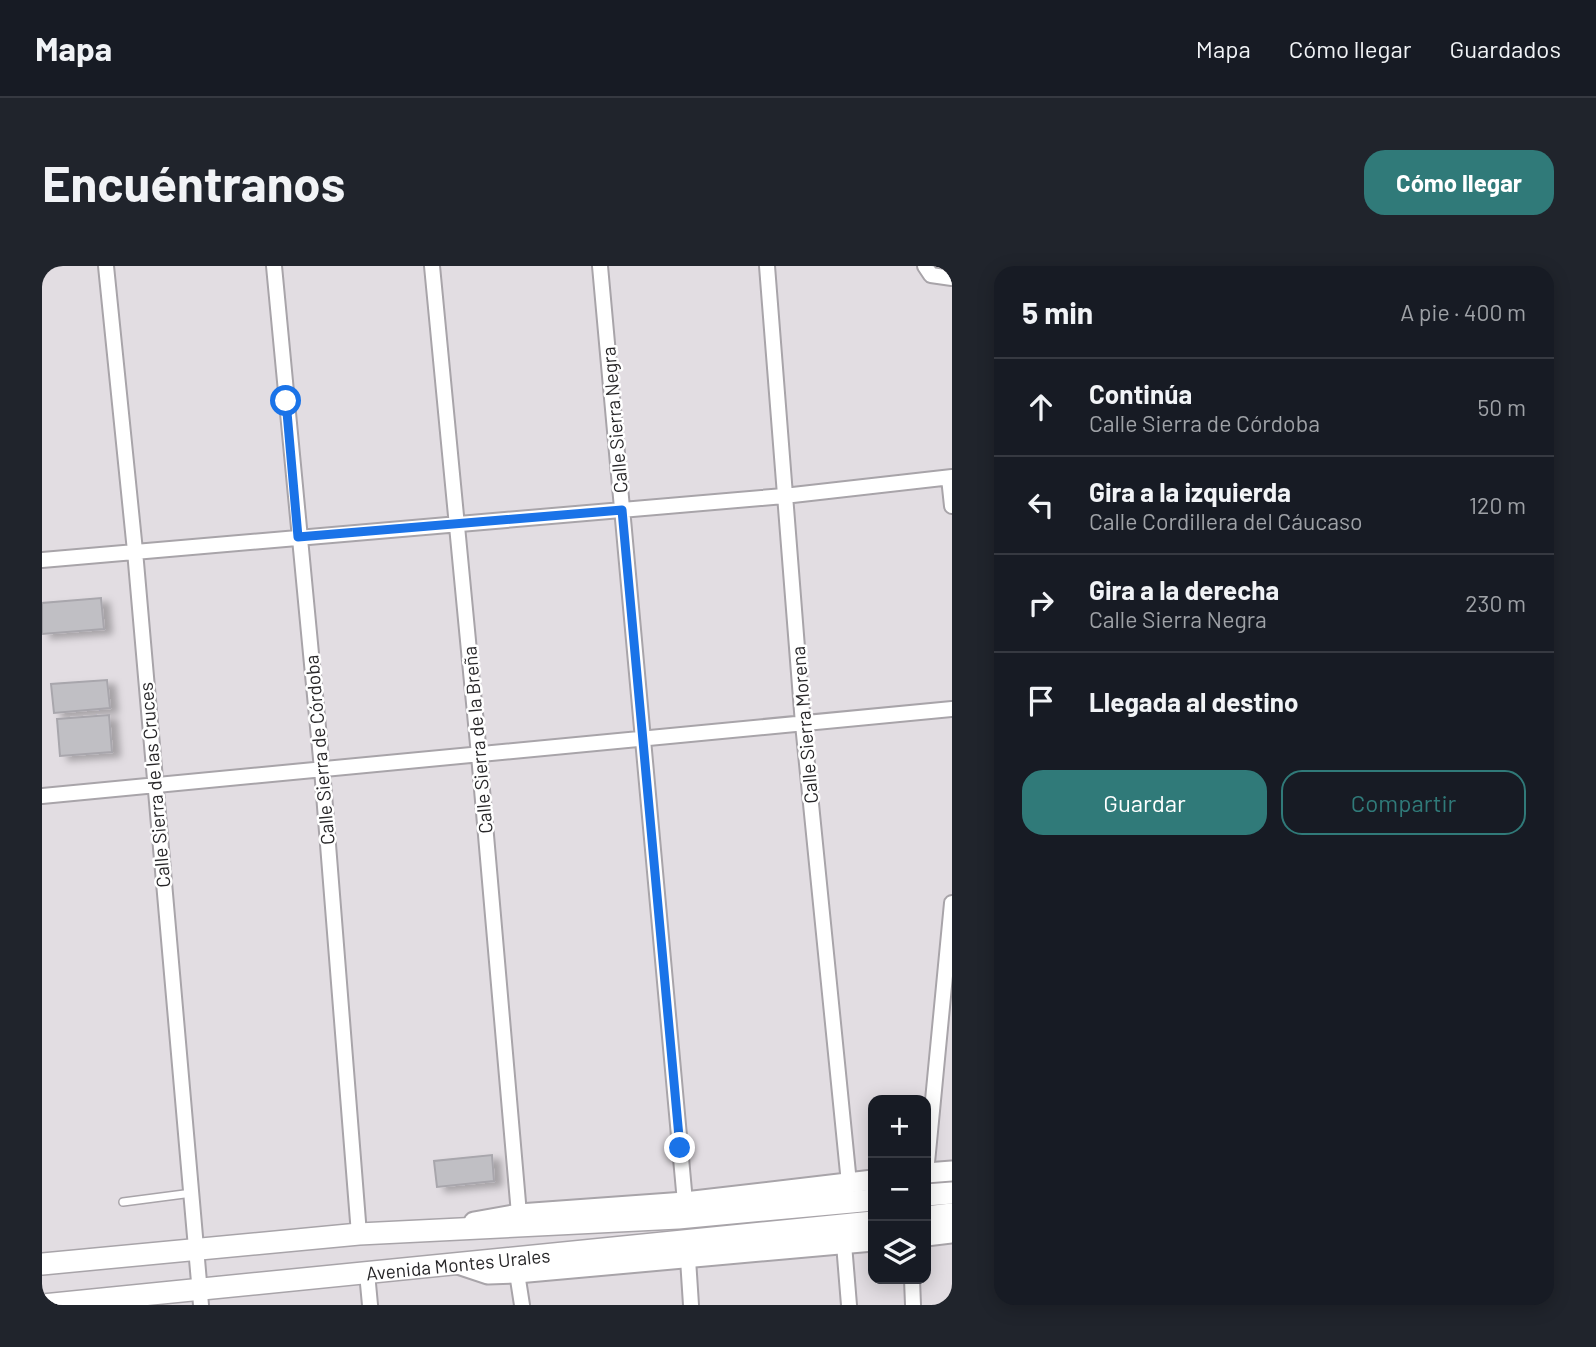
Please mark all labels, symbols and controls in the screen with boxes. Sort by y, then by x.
text: Mapa [35,28,112,68]
text: Mapa [1196,34,1251,63]
text: Cómo llegar [1289,34,1411,63]
text: Guardados [1449,34,1561,63]
button: Cómo llegar [1364,150,1554,215]
text: Encuéntranos [42,153,345,212]
text: 5 min [1022,294,1093,330]
text: A pie · 400 m [1400,298,1526,326]
street label: Calle Sierra Negra [596,346,632,494]
text: Continúa [1089,378,1192,409]
route start [270,385,301,416]
icon: ahead [1022,388,1060,426]
text: 50 m [1478,393,1526,421]
text: Calle Sierra de Córdoba [1089,409,1320,437]
text: Gira a la izquierda [1089,476,1291,507]
icon: left [1022,486,1060,524]
text: 120 m [1469,491,1526,519]
text: Calle Cordillera del Cáucaso [1089,507,1363,535]
text: Gira a la derecha [1089,574,1279,605]
icon: right [1022,584,1060,622]
text: 230 m [1465,589,1526,617]
text: Calle Sierra Negra [1089,605,1267,633]
street label: Calle Sierra de la Breña [457,645,497,835]
street label: Calle Sierra Morena [786,645,822,805]
street label: Calle Sierra de Córdoba [299,654,339,846]
street label: Calle Sierra de las Cruces [134,681,174,889]
icon: arrive [1022,682,1060,720]
text: Llegada al destino [1089,686,1298,717]
button: Guardar [1022,770,1267,835]
button: Compartir [1281,770,1526,835]
map controls [868,1095,931,1284]
button: + [868,1095,931,1158]
route end [664,1132,695,1163]
button: − [868,1158,931,1221]
button: layers [868,1221,931,1284]
street label: Avenida Montes Urales [365,1243,551,1284]

